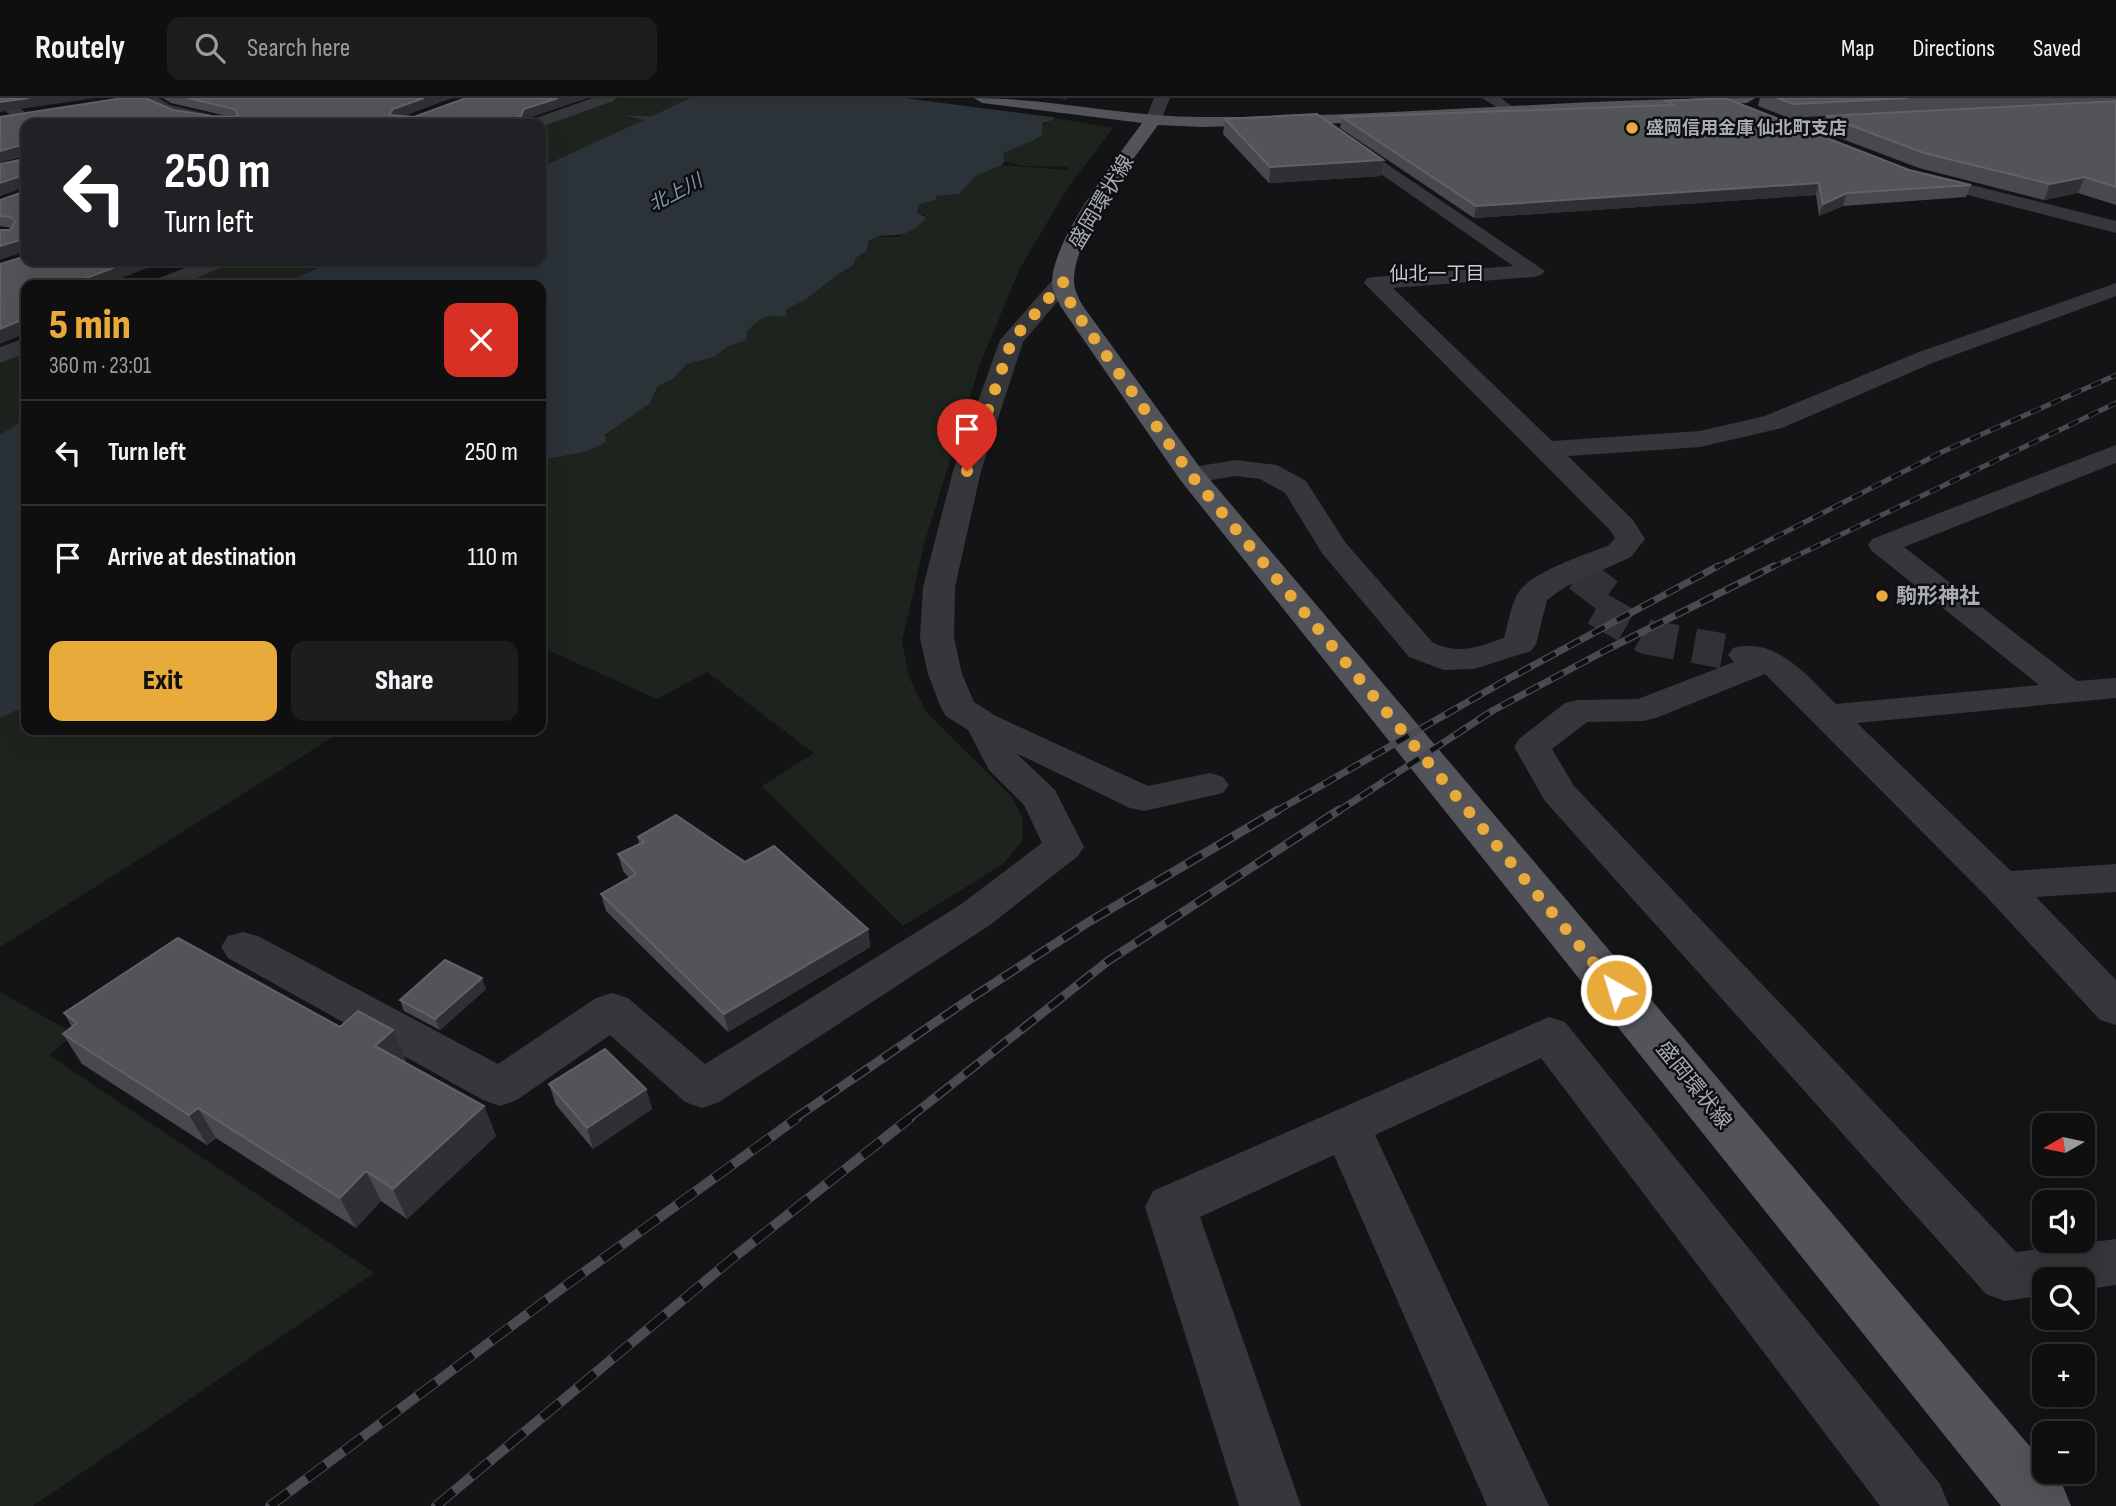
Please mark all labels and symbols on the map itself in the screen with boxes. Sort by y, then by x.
place label: 盛岡信用金庫 仙北町支店 [1646,118,1847,139]
marker: 盛岡信用金庫 仙北町支店 [1624,120,1640,136]
street label: 盛岡環状線 [1064,151,1139,254]
water label: 北上川 [645,169,708,217]
district label: 仙北一丁目 [1389,263,1485,286]
pin [937,399,997,471]
place label: 駒形神社 [1896,584,1980,609]
marker: 駒形神社 [1874,588,1890,604]
position arrow [1579,953,1653,1027]
street label: 盛岡環状線 [1651,1037,1736,1134]
north arrow [2032,1113,2095,1176]

